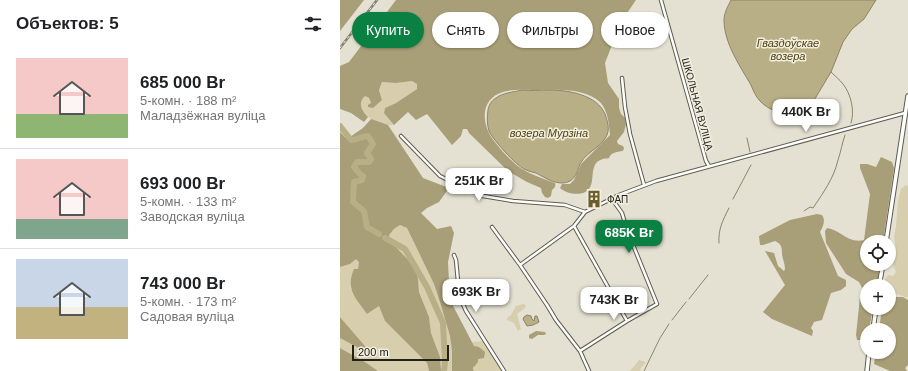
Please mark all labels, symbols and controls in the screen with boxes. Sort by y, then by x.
chip: Купить [352,12,424,48]
chip: Снять [432,12,499,48]
chip: Фильтры [507,12,593,48]
chip: Новое [601,12,669,48]
icon: filters [302,13,324,35]
text: Объектов: 5 [16,14,119,33]
water label: Гваздоўскае возера [757,37,819,62]
street label: ШКОЛЬНАЯ ВУЛІЦА [680,57,715,152]
text: 685 000 Br [140,73,225,92]
icon: home [48,74,96,122]
text: 5-комн. · 188 m² [140,93,236,108]
pin: 440K Br [769,99,843,133]
text: 440K Br [781,104,831,119]
text: Маладзёжная вуліца [140,108,266,123]
water label: возера Мурзіна [510,127,588,139]
pin: 251K Br [442,168,516,202]
text: 251K Br [454,173,504,188]
text: 693 000 Br [140,174,225,193]
icon: home [48,175,96,223]
building icon: ФАП [584,189,604,209]
text: 5-комн. · 133 m² [140,194,236,209]
place label: ФАП [607,194,628,205]
text: Заводская вуліца [140,209,245,224]
pin: 685K Br [592,220,666,254]
text: 685K Br [604,225,654,240]
map controls [860,235,896,359]
button: locate [860,235,896,271]
text: 743 000 Br [140,274,225,293]
icon: home [48,275,96,323]
pin: 693K Br [439,279,513,313]
button: + [860,279,896,315]
text: 693K Br [451,284,501,299]
pin: 743K Br [577,287,651,321]
text: 743K Br [589,292,639,307]
text: 5-комн. · 173 m² [140,294,236,309]
text: Садовая вуліца [140,309,234,324]
button: − [860,323,896,359]
scale bar [352,343,449,362]
text: 200 m [358,346,389,358]

